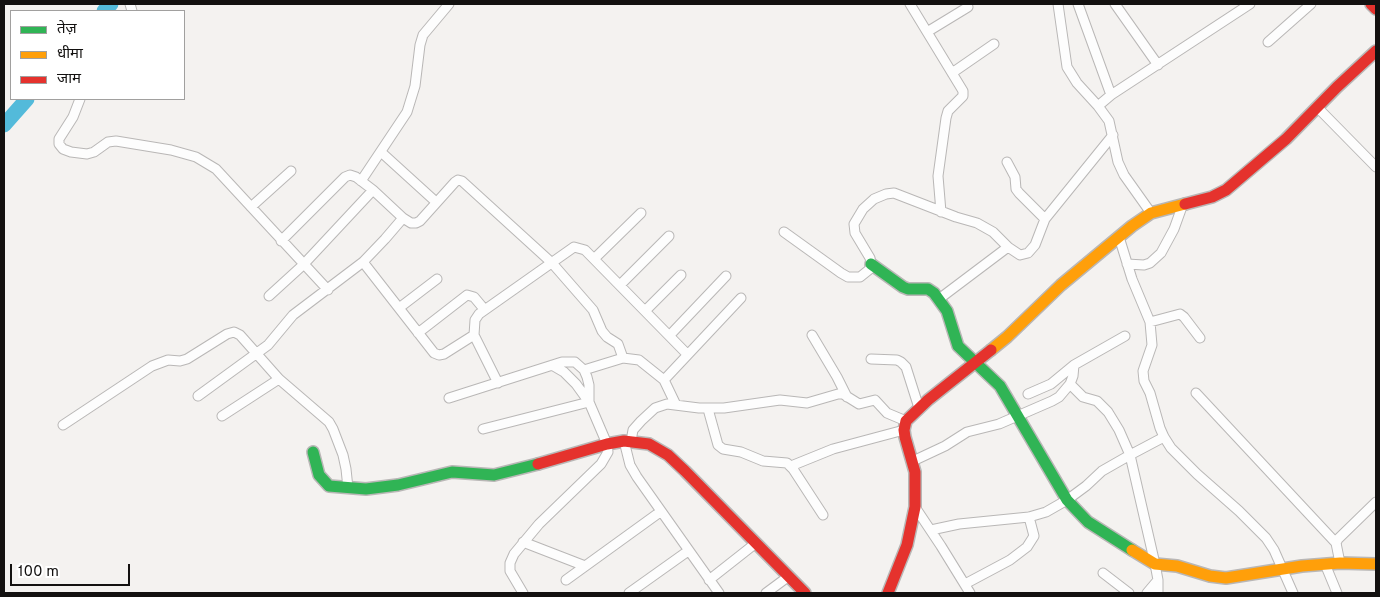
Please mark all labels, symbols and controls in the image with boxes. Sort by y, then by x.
legend [10,10,185,100]
text: तेज़ [57,20,77,39]
text: धीमा [57,45,83,64]
text: जाम [57,70,81,89]
scale bar [12,554,132,586]
text: 100 m [18,563,59,582]

